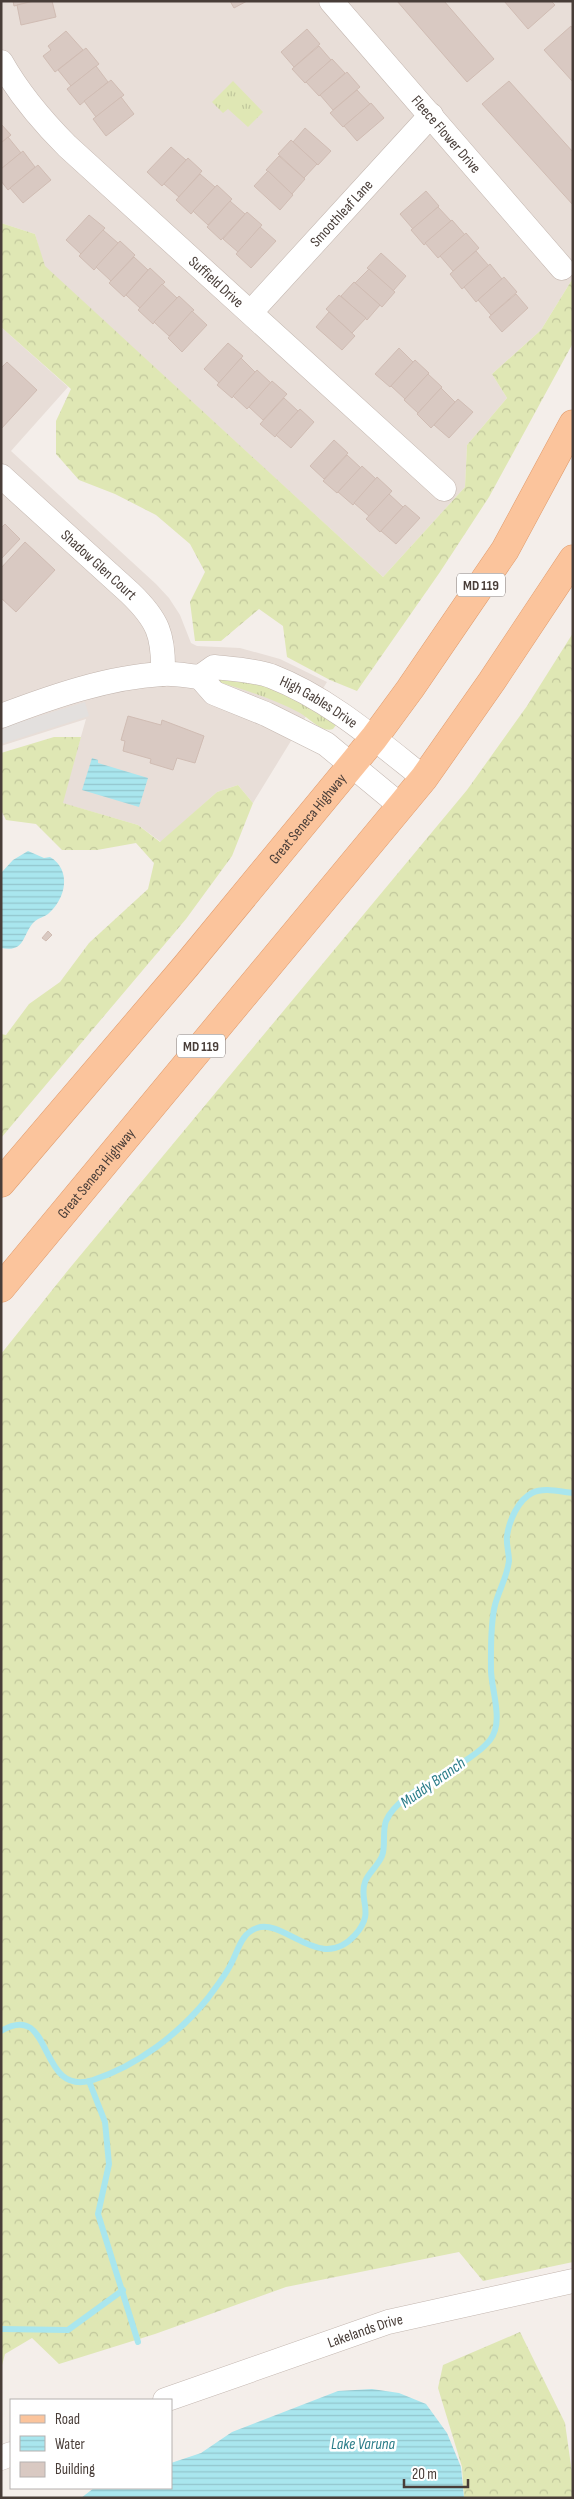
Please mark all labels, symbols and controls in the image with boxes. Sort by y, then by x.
street label: Fleece Flower Drive [407,91,485,177]
street label: Smoothleaf Lane [306,175,377,251]
street label: Suffield Drive [185,252,248,312]
street label: Shadow Glen Court [57,525,141,604]
road number: MD 119 [457,574,505,596]
street label: High Gables Drive [277,671,361,732]
street label: Great Seneca Highway [265,769,350,868]
road number: MD 119 [177,1034,225,1058]
street label: Great Seneca Highway [53,1124,139,1222]
water label: Muddy Branch [397,1754,469,1812]
street label: Lakelands Drive [325,2310,405,2352]
legend [10,2399,172,2489]
text: Road [55,2410,80,2429]
text: Water [55,2435,86,2454]
water label: Lake Varuna [331,2435,395,2454]
scale bar [404,2456,468,2488]
text: Building [55,2460,95,2479]
text: 20 m [412,2465,437,2484]

